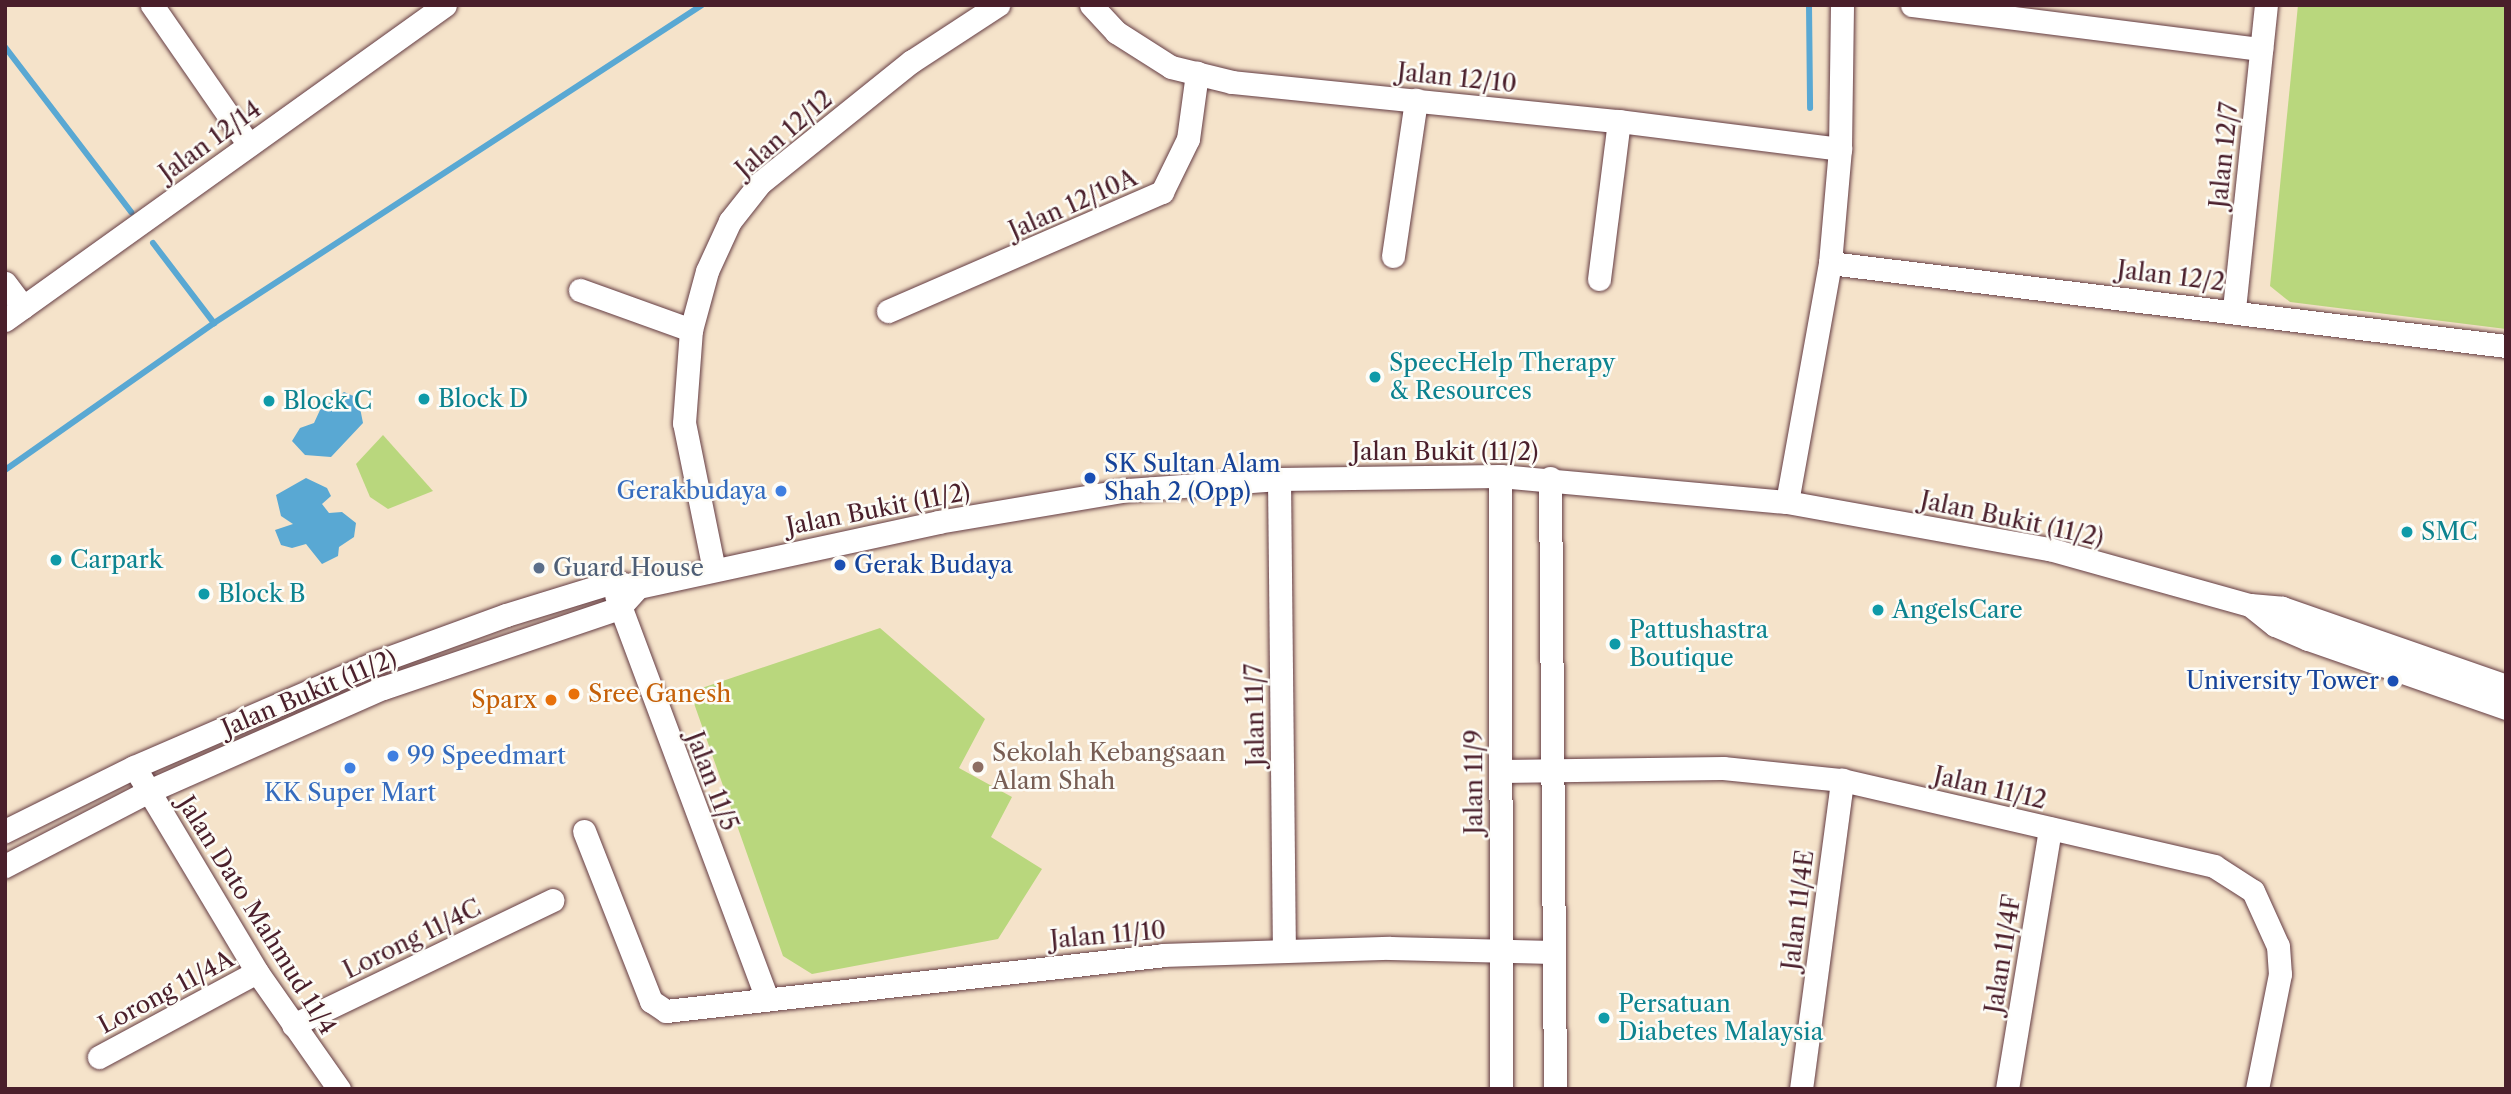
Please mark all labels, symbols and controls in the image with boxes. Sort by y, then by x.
street label: Jalan 12/10 [1396,57,1518,99]
street label: Jalan 12/12 [730,84,838,184]
street label: Jalan 12/14 [154,95,266,187]
street label: Jalan 12/7 [2204,101,2244,209]
street label: Jalan 12/10A [1004,163,1142,245]
street label: Jalan 12/2 [2115,255,2227,297]
place label: SpeecHelp Therapy & Resources [1389,349,1616,405]
marker: SpeecHelp Therapy & Resources [1367,369,1383,385]
place label: Block D [438,385,529,413]
place label: Block C [283,387,373,415]
marker: Block D [416,391,432,407]
marker: Block C [261,393,277,409]
street label: Jalan Bukit (11/2) [1352,438,1538,466]
place label: SK Sultan Alam Shah 2 (Opp) [1104,450,1282,506]
marker: SK Sultan Alam Shah 2 (Opp) [1082,470,1098,486]
place label: Gerakbudaya [616,477,767,505]
street label: Jalan Bukit (11/2) [784,477,972,541]
marker: Gerakbudaya [773,483,789,499]
street label: Jalan Bukit (11/2) [1918,486,2106,552]
place label: SMC [2421,518,2478,546]
marker: SMC [2399,524,2415,540]
place label: Carpark [70,546,163,574]
place label: Gerak Budaya [854,551,1013,579]
marker: Carpark [48,552,64,568]
place label: Guard House [553,554,704,582]
marker: Gerak Budaya [832,557,848,573]
marker: Guard House [531,560,547,576]
place label: Block B [218,580,306,608]
marker: Block B [196,586,212,602]
place label: AngelsCare [1892,596,2023,624]
marker: AngelsCare [1870,602,1886,618]
place label: Pattushastra Boutique [1629,616,1768,672]
marker: Pattushastra Boutique [1607,636,1623,652]
street label: Jalan Bukit (11/2) [217,643,401,743]
street label: Jalan 11/7 [1240,663,1270,767]
place label: University Tower [2185,667,2379,695]
marker: University Tower [2385,673,2401,689]
place label: Sree Ganesh [588,680,731,708]
place label: Sparx [471,686,537,714]
marker: Sree Ganesh [566,686,582,702]
marker: Sparx [543,692,559,708]
street label: Jalan 11/5 [680,727,744,835]
street label: Jalan 11/9 [1460,730,1488,834]
place label: Sekolah Kebangsaan Alam Shah [992,739,1226,795]
place label: 99 Speedmart [407,742,566,770]
marker: 99 Speedmart [385,748,401,764]
marker: Sekolah Kebangsaan Alam Shah [970,759,986,775]
marker: KK Super Mart [342,760,358,776]
street label: Jalan 11/12 [1931,761,2049,815]
place label: KK Super Mart [264,779,436,807]
street label: Jalan Dato Mahmud 11/4 [172,790,342,1040]
street label: Jalan 11/4E [1776,848,1820,972]
street label: Lorong 11/4C [338,893,486,985]
street label: Jalan 11/4F [1979,893,2027,1015]
street label: Jalan 11/10 [1049,916,1167,954]
street label: Lorong 11/4A [93,944,239,1040]
place label: Persatuan Diabetes Malaysia [1618,990,1823,1046]
marker: Persatuan Diabetes Malaysia [1596,1010,1612,1026]

